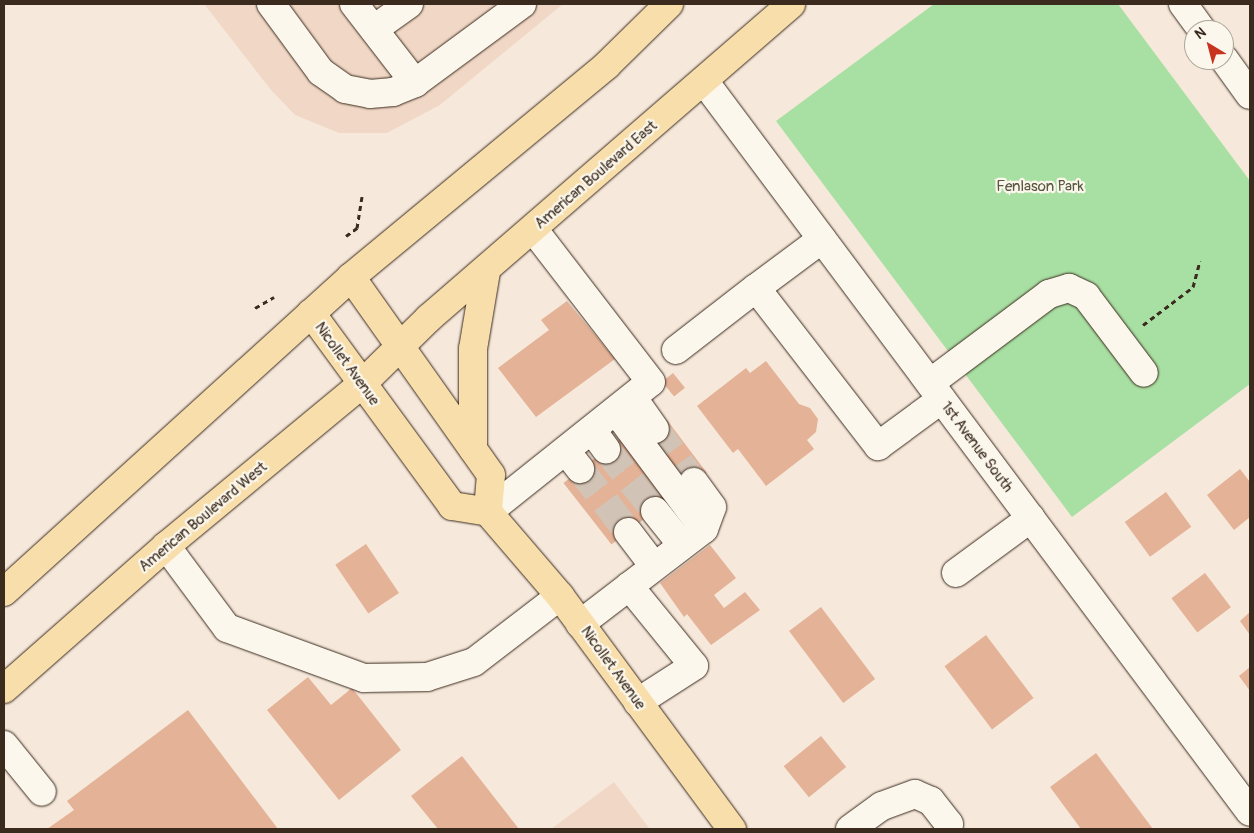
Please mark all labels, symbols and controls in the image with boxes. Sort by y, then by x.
north arrow [1184,20,1234,70]
text: N [1191,24,1209,43]
street label: American Boulevard East [531,117,661,233]
park label: Fenlason Park [996,178,1084,196]
street label: Nicollet Avenue [311,319,383,409]
street label: 1st Avenue South [937,398,1017,496]
street label: American Boulevard West [135,458,271,576]
street label: Nicollet Avenue [577,623,649,713]

